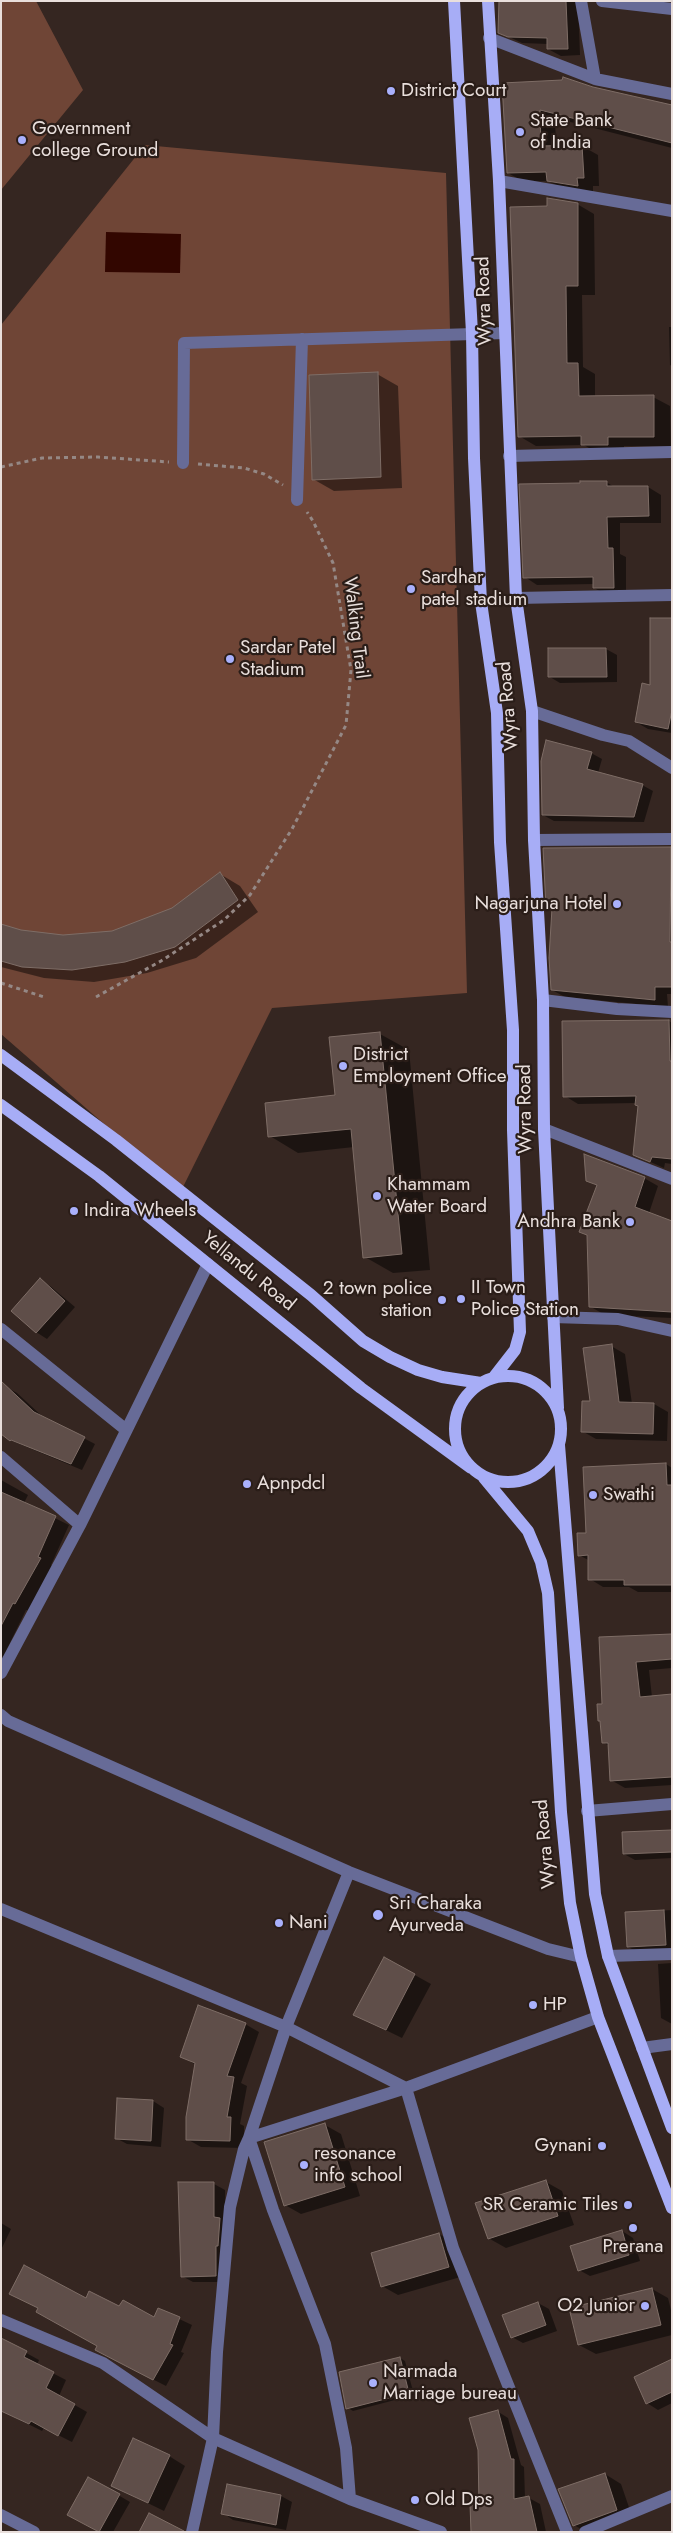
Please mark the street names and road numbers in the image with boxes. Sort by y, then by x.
street label: Wyra Road [472,256,498,346]
street label: Walking Trail [337,576,373,680]
street label: Wyra Road [494,660,524,752]
street label: Wyra Road [514,1064,538,1154]
street label: Yellandu Road [197,1227,299,1317]
street label: Wyra Road [531,1798,561,1890]

